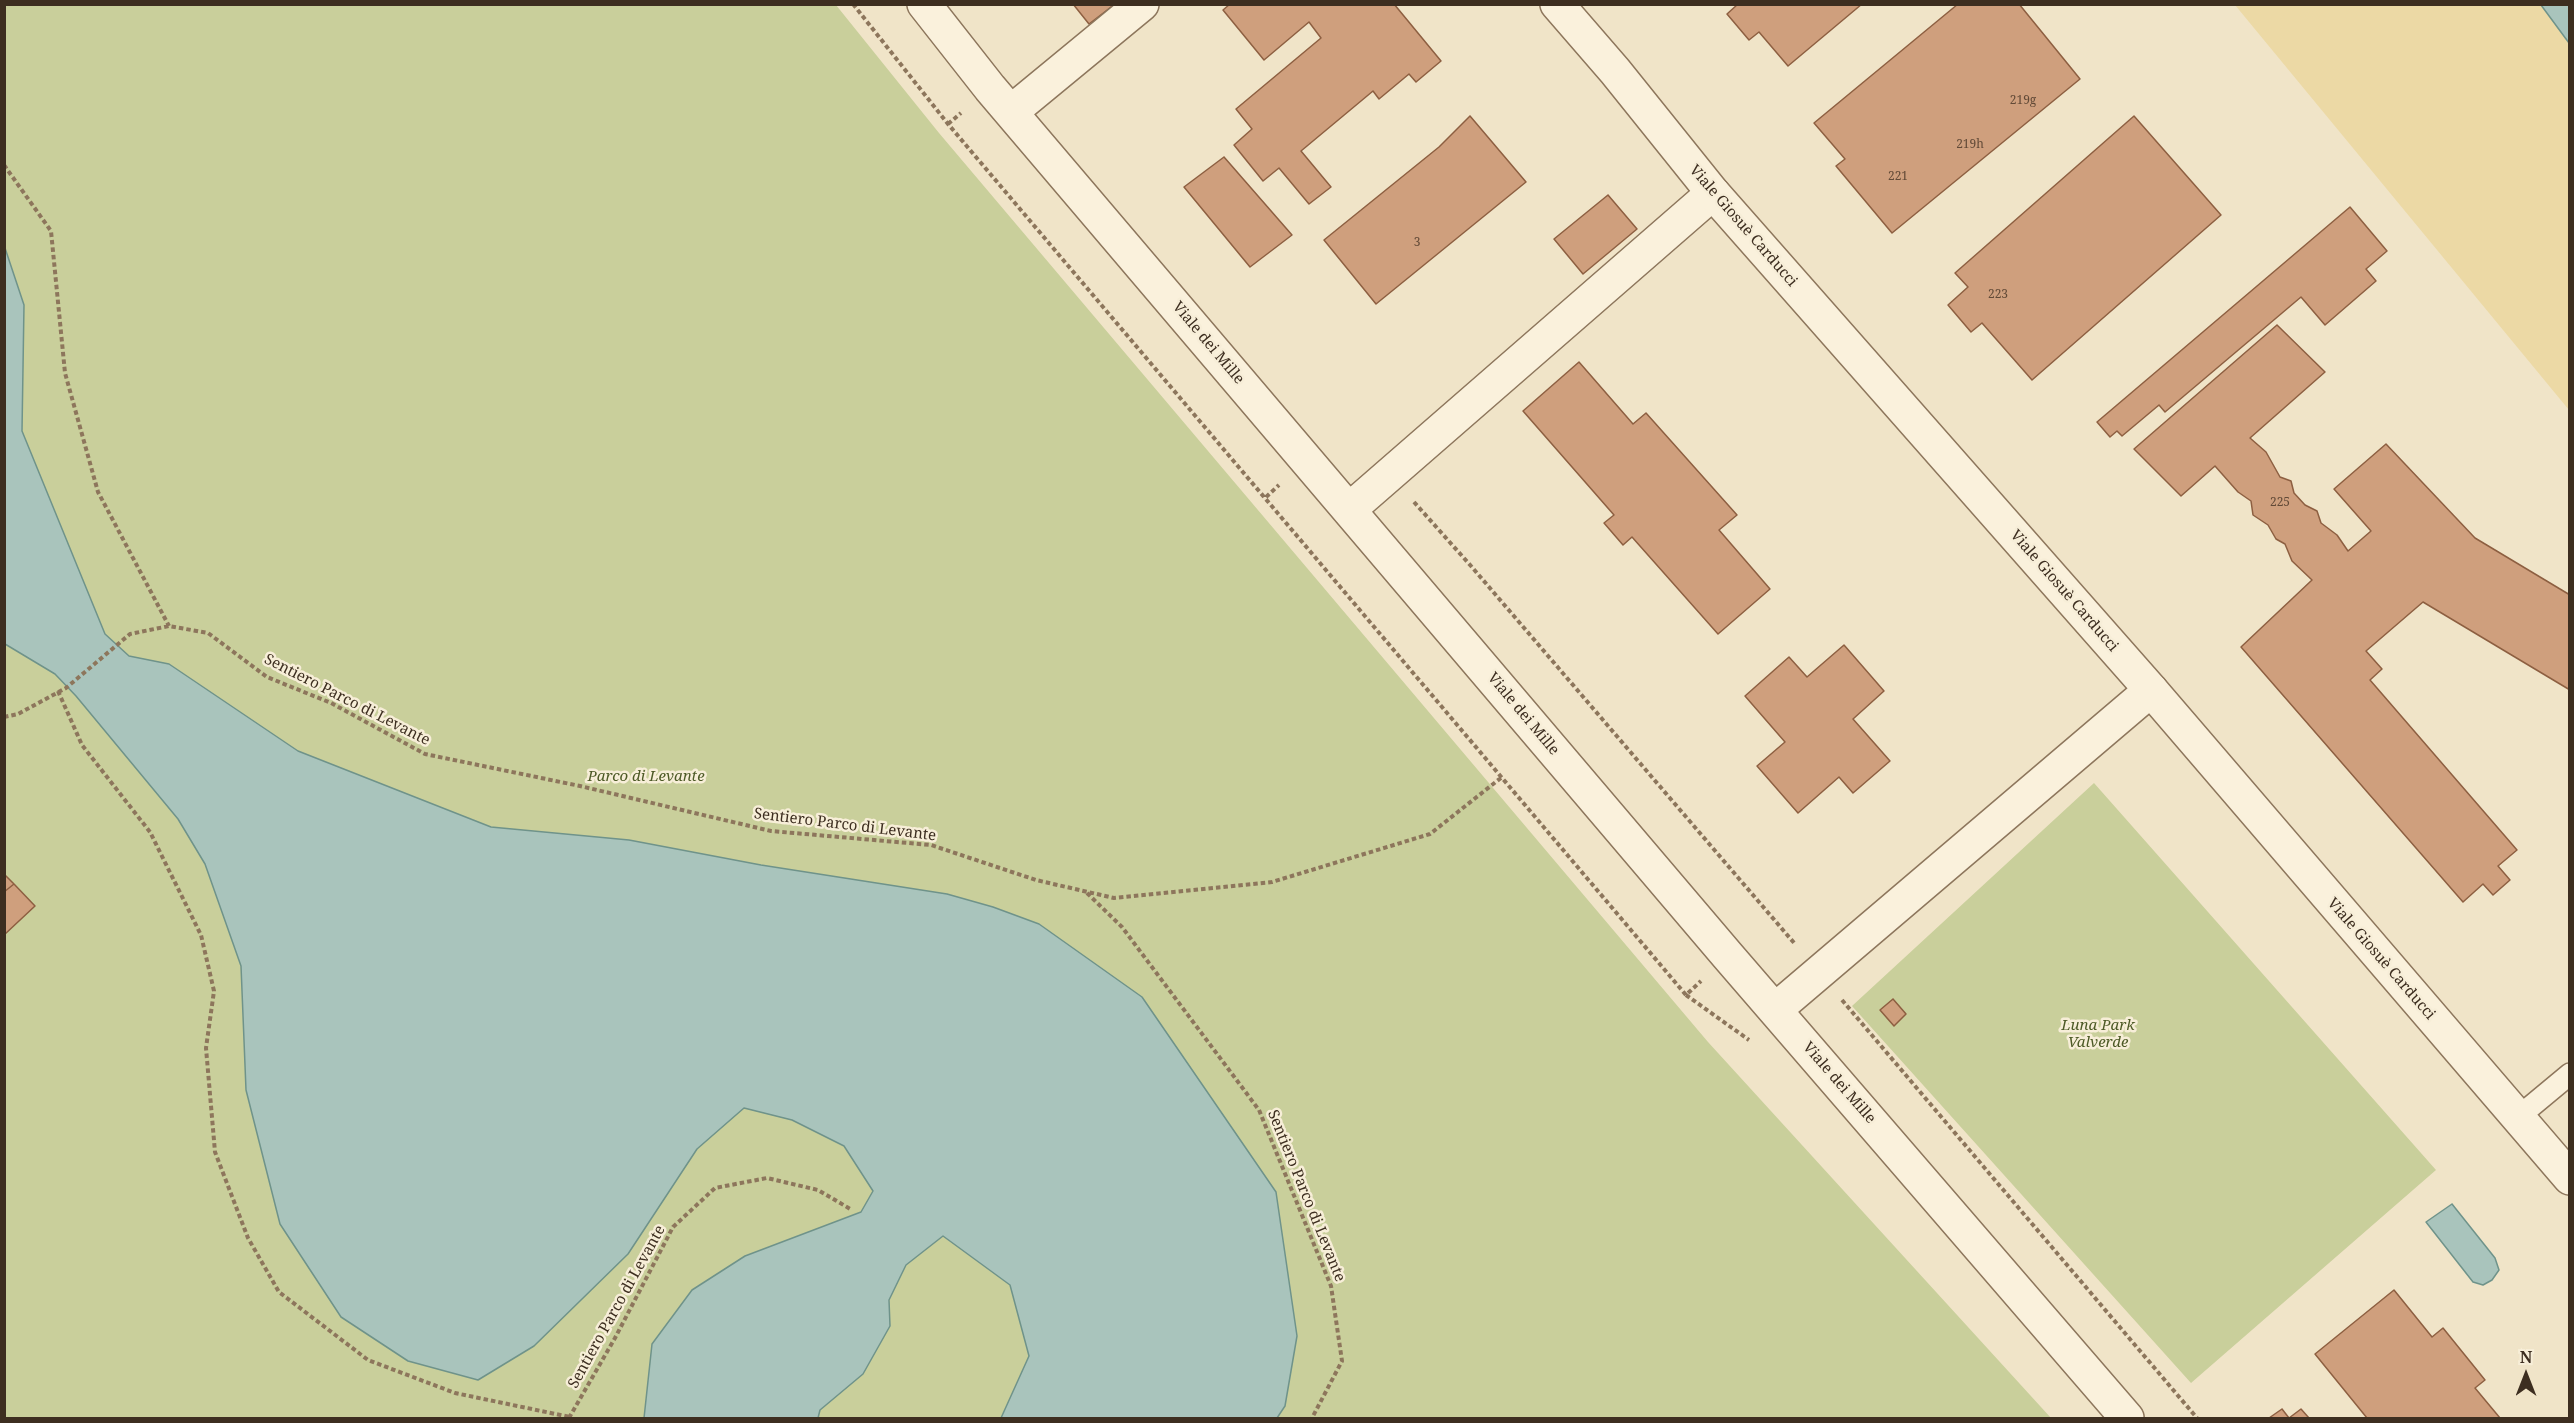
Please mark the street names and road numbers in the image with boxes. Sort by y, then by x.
street label: Viale Giosuè Carducci [1685,161,1801,291]
street label: Viale dei Mille [1168,298,1248,388]
street label: Viale Giosuè Carducci [2006,526,2122,656]
street label: Sentiero Parco di Levante [261,650,433,750]
street label: Viale dei Mille [1483,669,1563,759]
street label: Sentiero Parco di Levante [753,805,937,845]
street label: Viale Giosuè Carducci [2323,894,2439,1024]
street label: Viale dei Mille [1799,1039,1879,1127]
street label: Sentiero Parco di Levante [1263,1108,1349,1284]
street label: Sentiero Parco di Levante [565,1222,669,1392]

